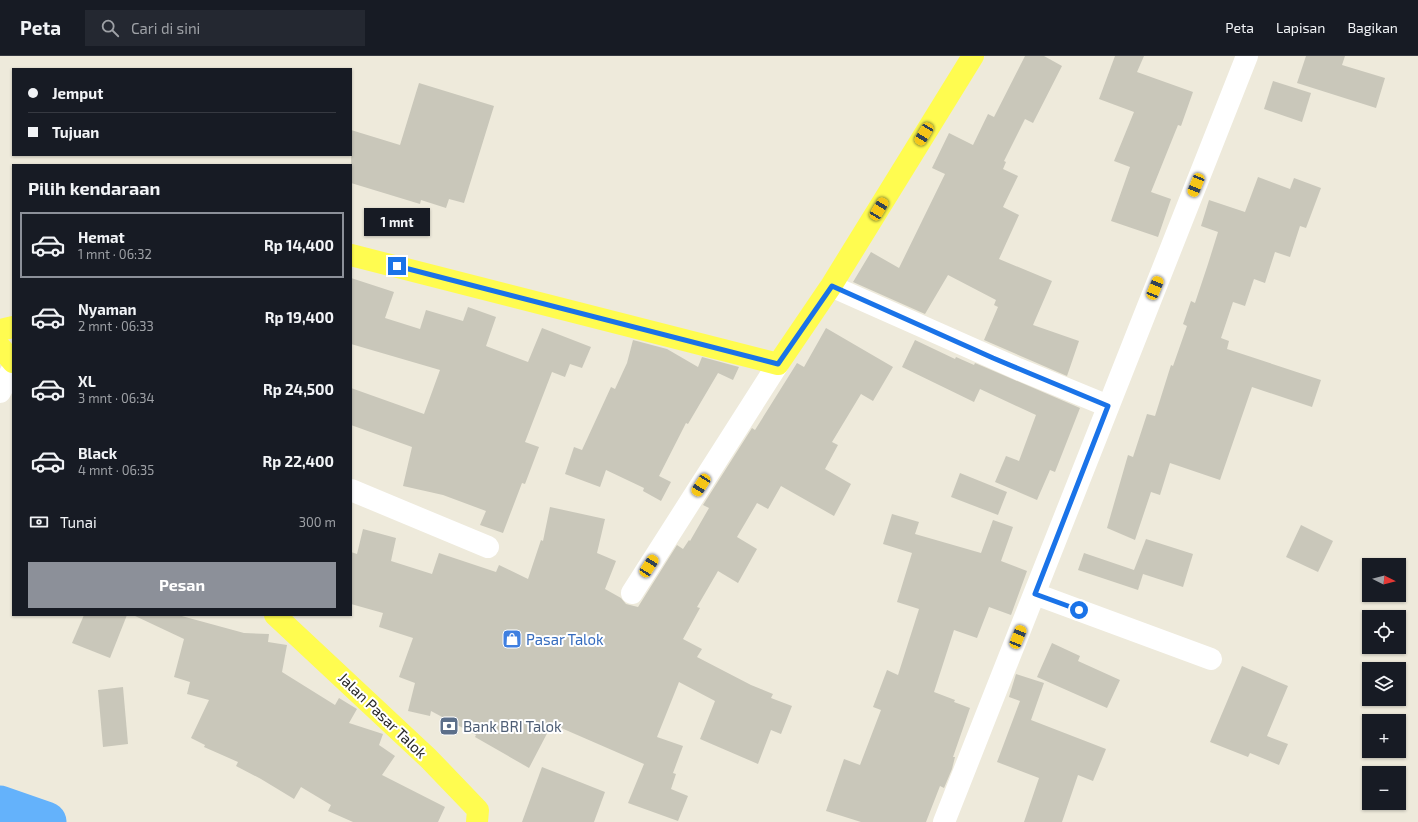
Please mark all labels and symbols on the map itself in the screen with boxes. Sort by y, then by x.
car [913,121,935,147]
car [1186,172,1206,198]
car [868,196,890,222]
callout: 1 mnt [364,208,430,236]
route end [388,257,406,275]
car [1145,275,1165,301]
car [689,472,713,498]
car [637,553,661,579]
north arrow [1362,558,1406,602]
route start [1070,601,1088,619]
car [1008,624,1028,650]
shop icon: Pasar Talok [501,628,523,650]
place label: Pasar Talok [526,630,604,648]
street label: Jalan Pasar Talok [335,668,431,762]
bank icon: Bank BRI Talok [438,715,460,737]
place label: Bank BRI Talok [463,717,562,735]

